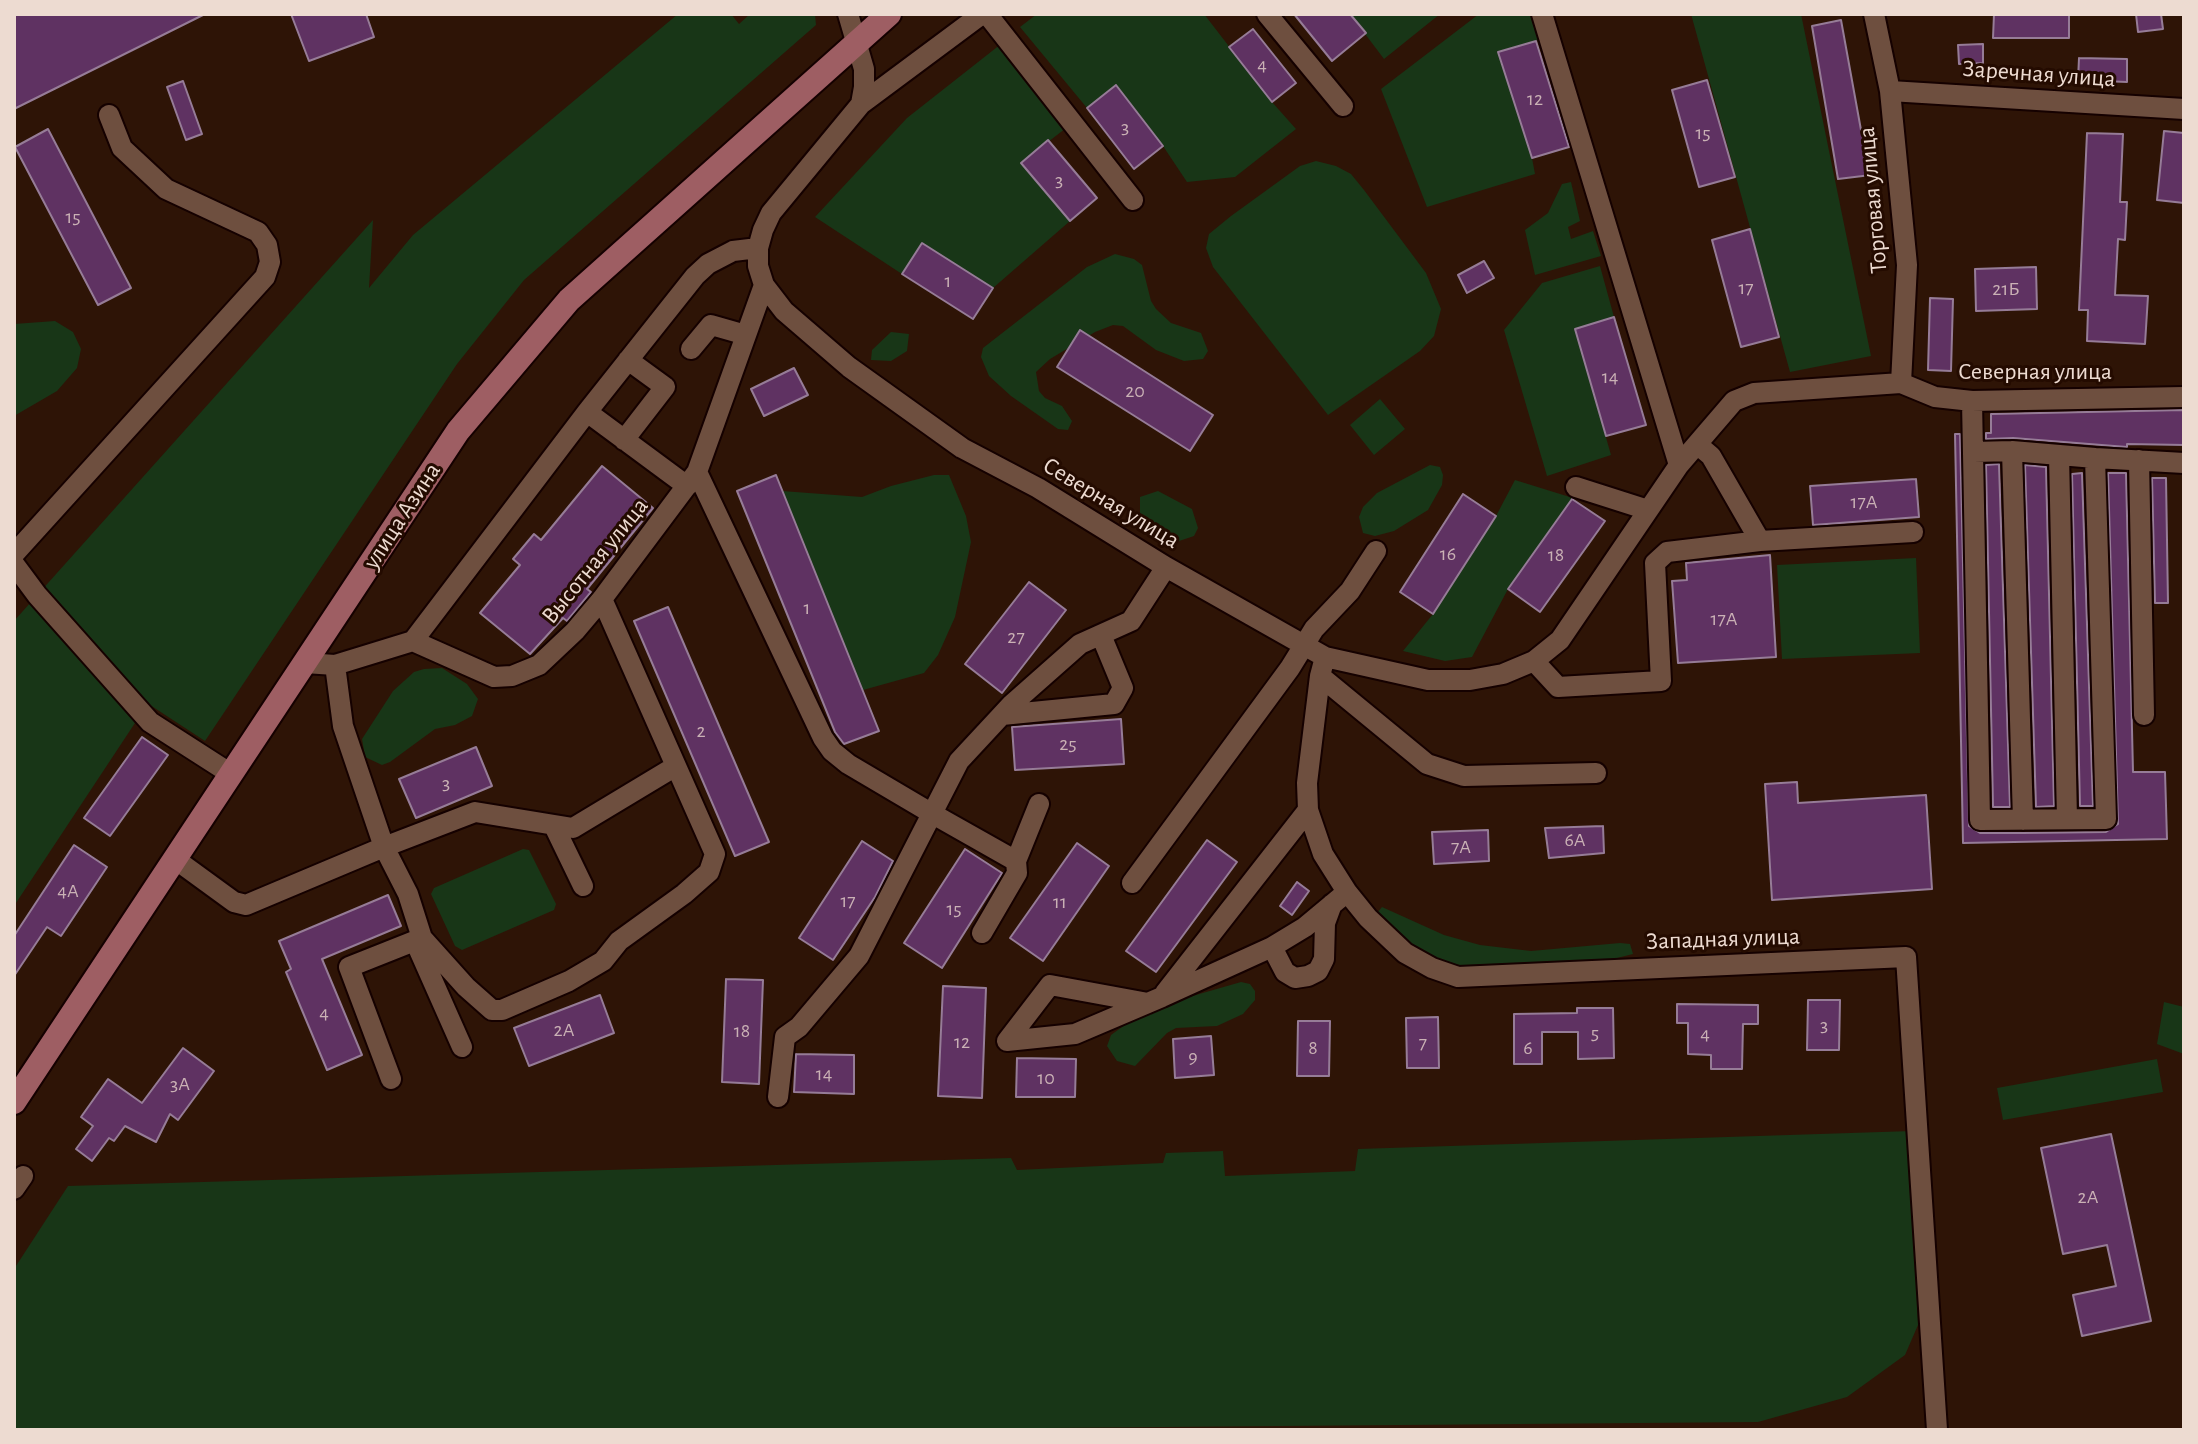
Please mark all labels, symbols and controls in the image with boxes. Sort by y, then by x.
house number: 4 [1257,53,1267,77]
street label: Заречная улица [1962,54,2116,94]
house number: 12 [1527,87,1543,111]
house number: 3 [1121,115,1129,139]
house number: 15 [1695,121,1711,145]
street label: Торговая улица [1852,126,1894,274]
house number: 3 [1055,168,1063,192]
house number: 15 [65,205,81,229]
house number: 1 [945,269,951,293]
house number: 17 [1738,276,1754,300]
house number: 21Б [1992,277,2020,301]
street label: Северная улица [1958,358,2112,386]
house number: 14 [1602,365,1618,389]
house number: 20 [1125,379,1145,403]
street label: Северная улица [1038,451,1184,555]
street label: улица Азина [357,457,447,575]
house number: 17А [1851,490,1877,514]
street label: Высотная улица [535,492,655,630]
house number: 16 [1440,542,1456,566]
house number: 18 [1548,543,1564,567]
house number: 1 [804,596,810,620]
house number: 17А [1711,607,1737,631]
house number: 27 [1007,625,1025,649]
house number: 2 [696,719,706,743]
house number: 25 [1059,732,1077,756]
house number: 3 [442,771,450,795]
house number: 6А [1564,828,1586,852]
house number: 7А [1451,835,1471,859]
house number: 4А [57,879,79,903]
house number: 17 [840,889,856,913]
house number: 11 [1053,890,1067,914]
house number: 15 [946,897,962,921]
street label: Западная улица [1645,922,1801,956]
house number: 4 [319,1001,329,1025]
house number: 3 [1820,1013,1828,1037]
house number: 2А [554,1018,574,1042]
house number: 18 [734,1019,750,1043]
house number: 5 [1591,1021,1599,1045]
house number: 4 [1700,1022,1710,1046]
house number: 12 [954,1030,970,1054]
house number: 7 [1419,1031,1427,1055]
house number: 8 [1308,1036,1318,1060]
house number: 6 [1523,1036,1533,1060]
house number: 9 [1188,1045,1198,1069]
house number: 14 [816,1062,832,1086]
house number: 10 [1037,1066,1055,1090]
house number: 3А [170,1072,190,1096]
house number: 2А [2078,1185,2098,1209]

